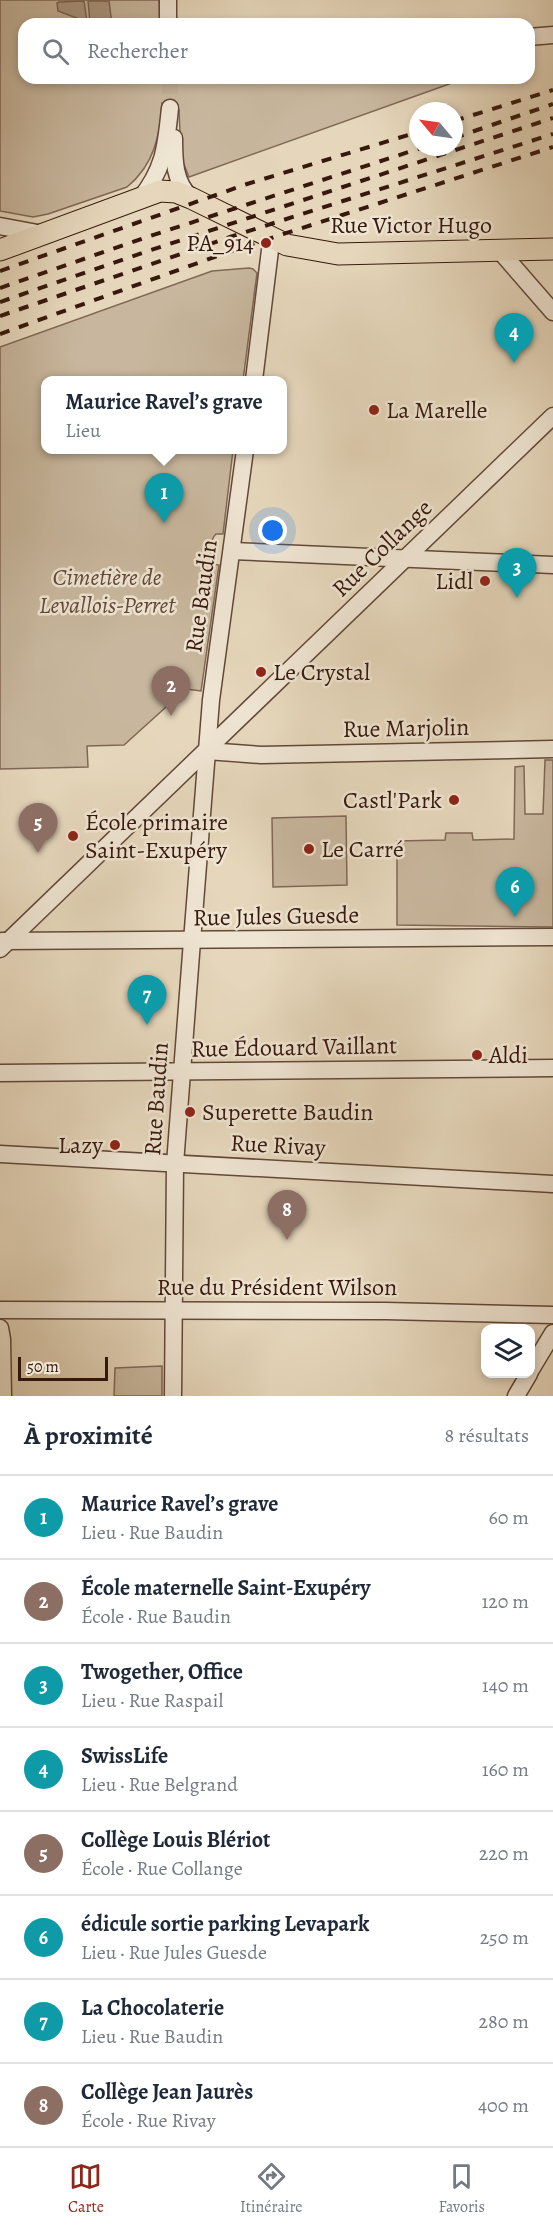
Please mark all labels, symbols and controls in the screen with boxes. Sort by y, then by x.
search box [18,18,535,84]
icon: search [39,35,72,68]
text: Rechercher [87,36,188,66]
north arrow [409,102,463,156]
street label: Rue Victor Hugo [330,209,492,241]
place label: PA_914 [186,227,254,259]
marker: PA_914 [259,236,273,250]
pin: 4 [494,314,534,363]
popup [41,376,287,454]
text: Maurice Ravel’s grave [65,387,263,417]
place label: La Marelle [386,394,488,426]
marker: La Marelle [367,403,381,417]
text: Lieu [65,417,101,444]
pin: 1 [144,474,184,523]
street label: Rue Collange [325,492,439,604]
your location [258,516,287,545]
street label: Rue Baudin [177,537,225,655]
pin: 3 [498,548,536,598]
park label: Cimetière de Levallois-Perret [39,561,176,621]
place label: Lidl [435,565,473,597]
marker: Lidl [478,574,492,588]
place label: Le Crystal [273,656,370,688]
marker: Le Crystal [254,665,268,679]
pin: 2 [152,666,190,716]
street label: Rue Marjolin [342,711,470,745]
place label: Castl'Park [343,784,442,816]
marker: Castl'Park [447,793,461,807]
pin: 5 [18,804,57,853]
place label: École primaire Saint-Exupéry [85,806,228,866]
marker: École primaire Saint-Exupéry [66,829,80,843]
place label: Le Carré [321,833,404,865]
marker: Le Carré [302,842,316,856]
pin: 6 [496,868,534,917]
street label: Rue Jules Guesde [193,899,359,933]
pin: 7 [128,976,166,1025]
street label: Rue Édouard Vaillant [191,1029,397,1065]
place label: Aldi [488,1039,528,1071]
street label: Rue Baudin [136,1041,176,1157]
marker: Aldi [470,1048,484,1062]
place label: Superette Baudin [202,1096,373,1128]
marker: Superette Baudin [183,1105,197,1119]
street label: Rue Rivay [230,1127,327,1163]
place label: Lazy [58,1129,103,1161]
marker: Lazy [108,1138,122,1152]
pin: 8 [268,1190,306,1240]
street label: Rue du Président Wilson [157,1271,397,1303]
map controls [481,1324,535,1378]
button: layers [481,1324,535,1378]
scale bar [18,1354,108,1382]
text: 50 m [27,1356,59,1378]
text: À proximité [24,1418,153,1453]
text: 8 résultats [445,1422,529,1449]
text: Maurice Ravel’s grave [81,1489,279,1519]
text: 1 [40,1504,47,1531]
text: 60 m [489,1504,529,1531]
text: Lieu · Rue Baudin [81,1519,223,1546]
text: École maternelle Saint-Exupéry [81,1573,371,1603]
text: 2 [39,1588,48,1615]
text: 120 m [481,1588,529,1615]
text: École · Rue Baudin [81,1603,231,1630]
text: Twogether, Office [81,1657,243,1687]
text: 3 [39,1672,48,1699]
text: 140 m [482,1672,529,1699]
text: Lieu · Rue Raspail [81,1687,223,1714]
text: SwissLife [81,1741,168,1771]
text: 4 [39,1756,48,1783]
text: 160 m [482,1756,529,1783]
text: Lieu · Rue Belgrand [81,1771,238,1798]
text: Collège Louis Blériot [81,1825,270,1855]
text: 5 [39,1840,48,1867]
text: 220 m [479,1840,529,1867]
text: École · Rue Collange [81,1855,243,1882]
text: édicule sortie parking Levapark [81,1909,369,1939]
text: 6 [39,1924,48,1951]
text: 250 m [480,1924,529,1951]
text: Lieu · Rue Jules Guesde [81,1939,267,1966]
text: La Chocolaterie [81,1993,224,2023]
text: 7 [39,2008,48,2035]
text: 280 m [479,2008,529,2035]
text: Lieu · Rue Baudin [81,2023,223,2050]
text: Collège Jean Jaurès [81,2077,253,2107]
text: 8 [39,2092,48,2119]
text: 400 m [478,2092,529,2119]
text: École · Rue Rivay [81,2107,216,2134]
tab: Carte [68,2160,104,2218]
tab: Itinéraire [240,2160,303,2218]
tab: Favoris [438,2160,485,2218]

